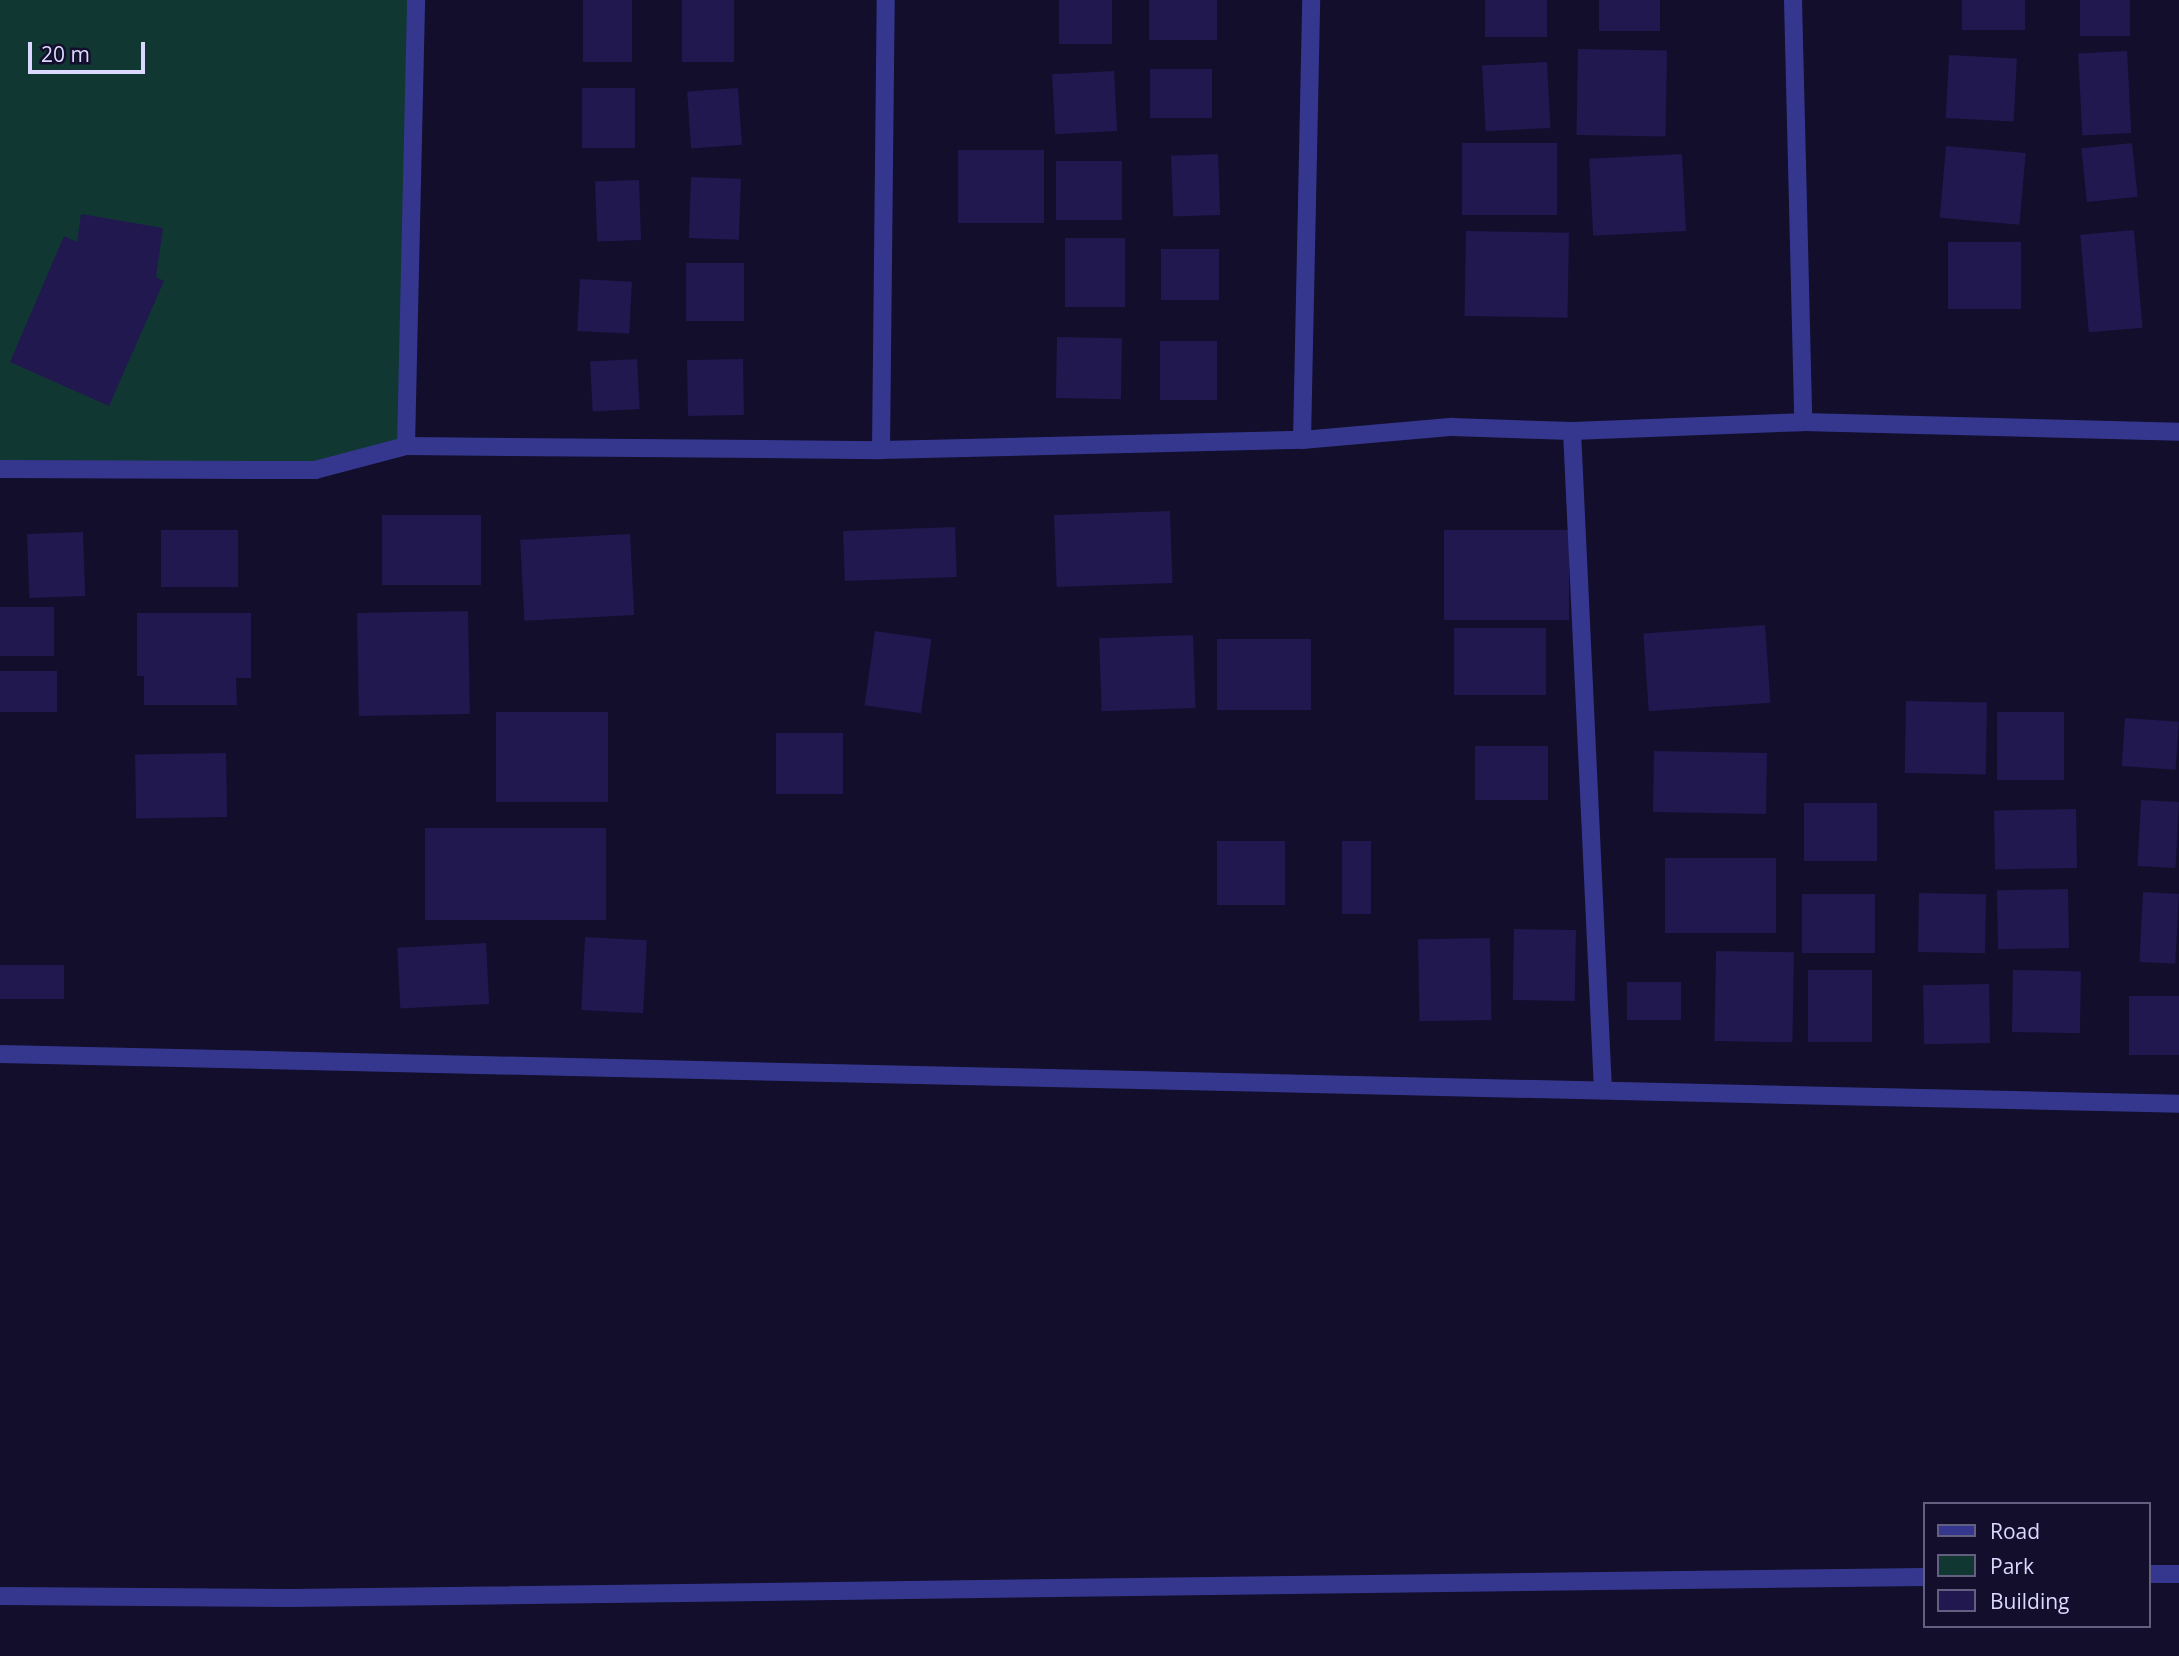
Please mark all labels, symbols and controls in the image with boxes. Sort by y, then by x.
scale bar [32,28,149,72]
text: 20 m [41,40,90,68]
legend [1924,1502,2151,1628]
text: Road [1990,1517,2040,1545]
text: Park [1990,1552,2034,1580]
text: Building [1990,1587,2069,1615]

